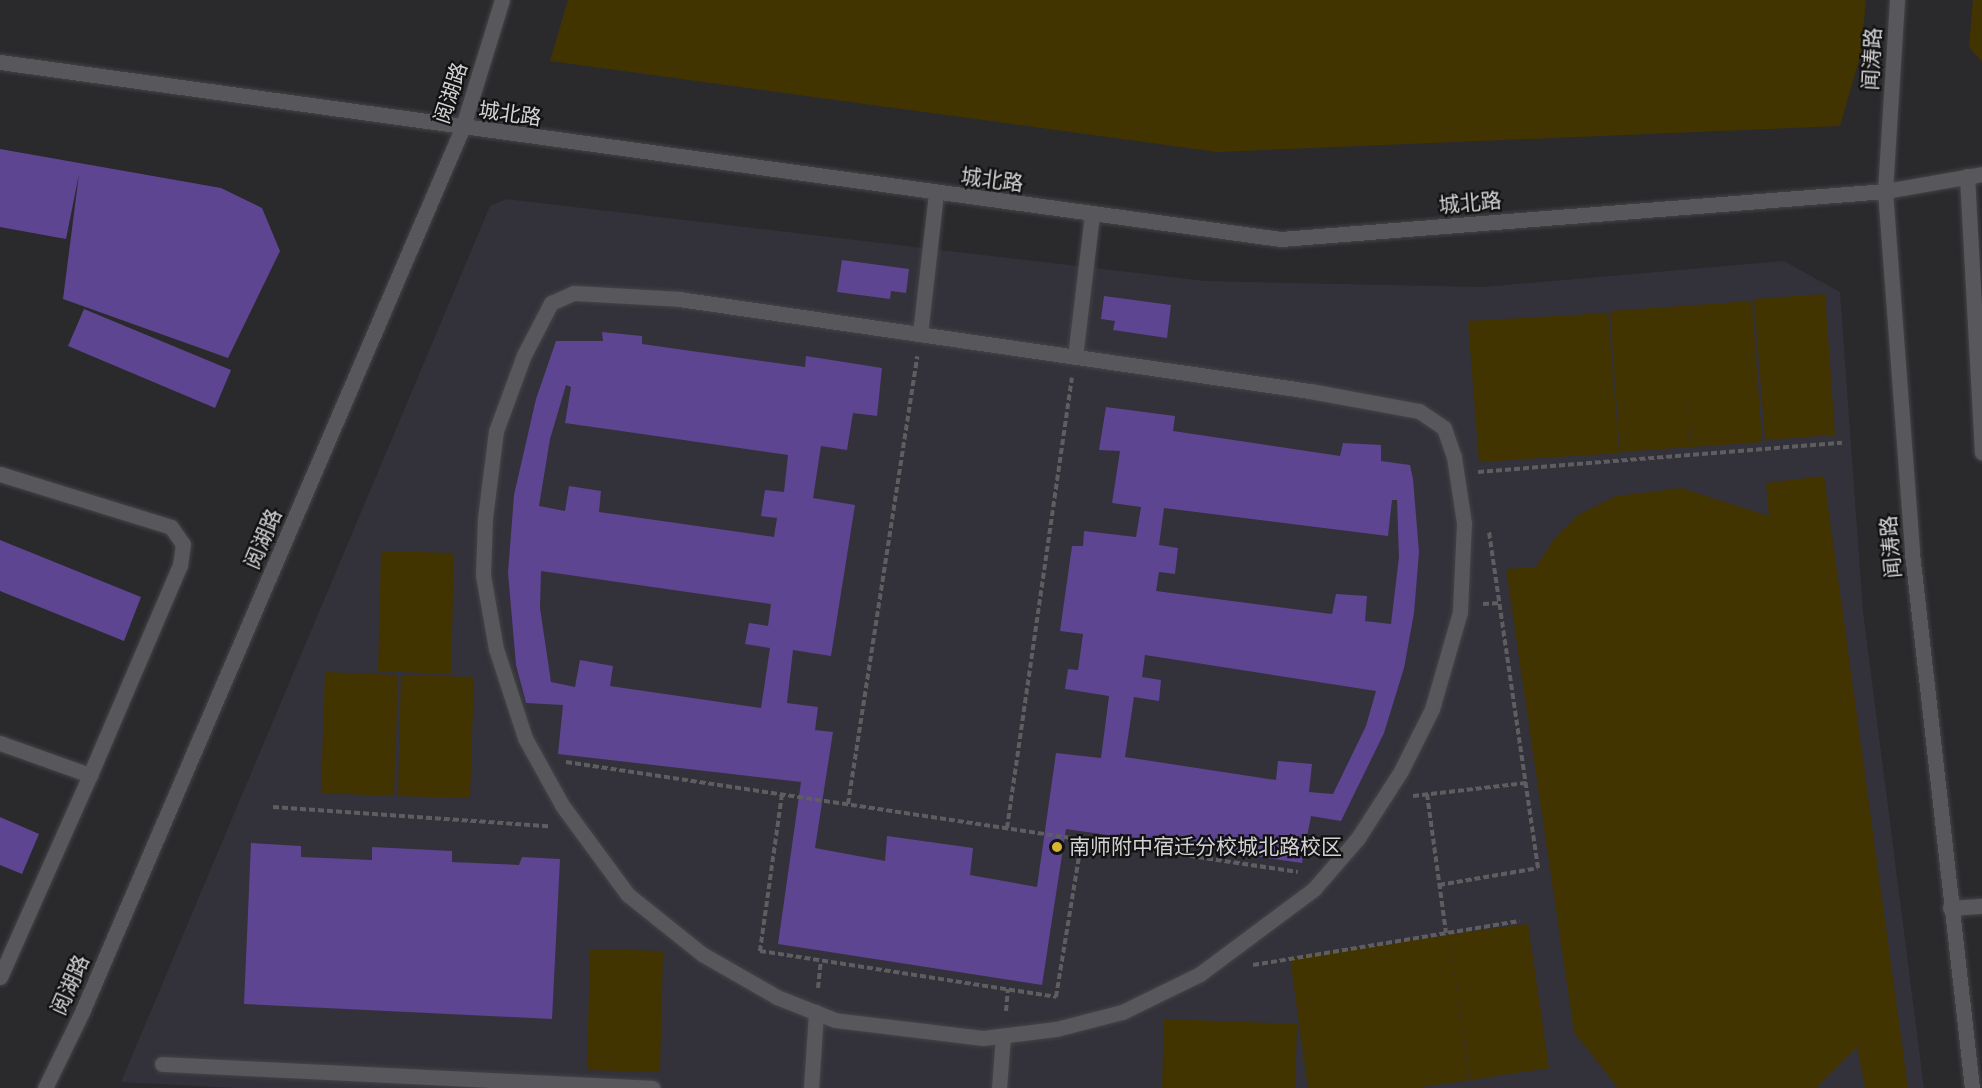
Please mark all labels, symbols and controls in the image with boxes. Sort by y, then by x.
street label: 闻涛路 [1858,27,1886,91]
street label: 阅湖路 [429,59,473,127]
street label: 城北路 [477,97,543,131]
street label: 城北路 [959,164,1025,196]
street label: 城北路 [1438,188,1502,218]
street label: 阅湖路 [239,505,287,573]
street label: 闻涛路 [1876,515,1906,579]
place label: 南师附中宿迁分校城北路校区 [1069,834,1342,860]
marker: 南师附中宿迁分校城北路校区 [1050,840,1064,854]
street label: 阅湖路 [46,951,94,1019]

